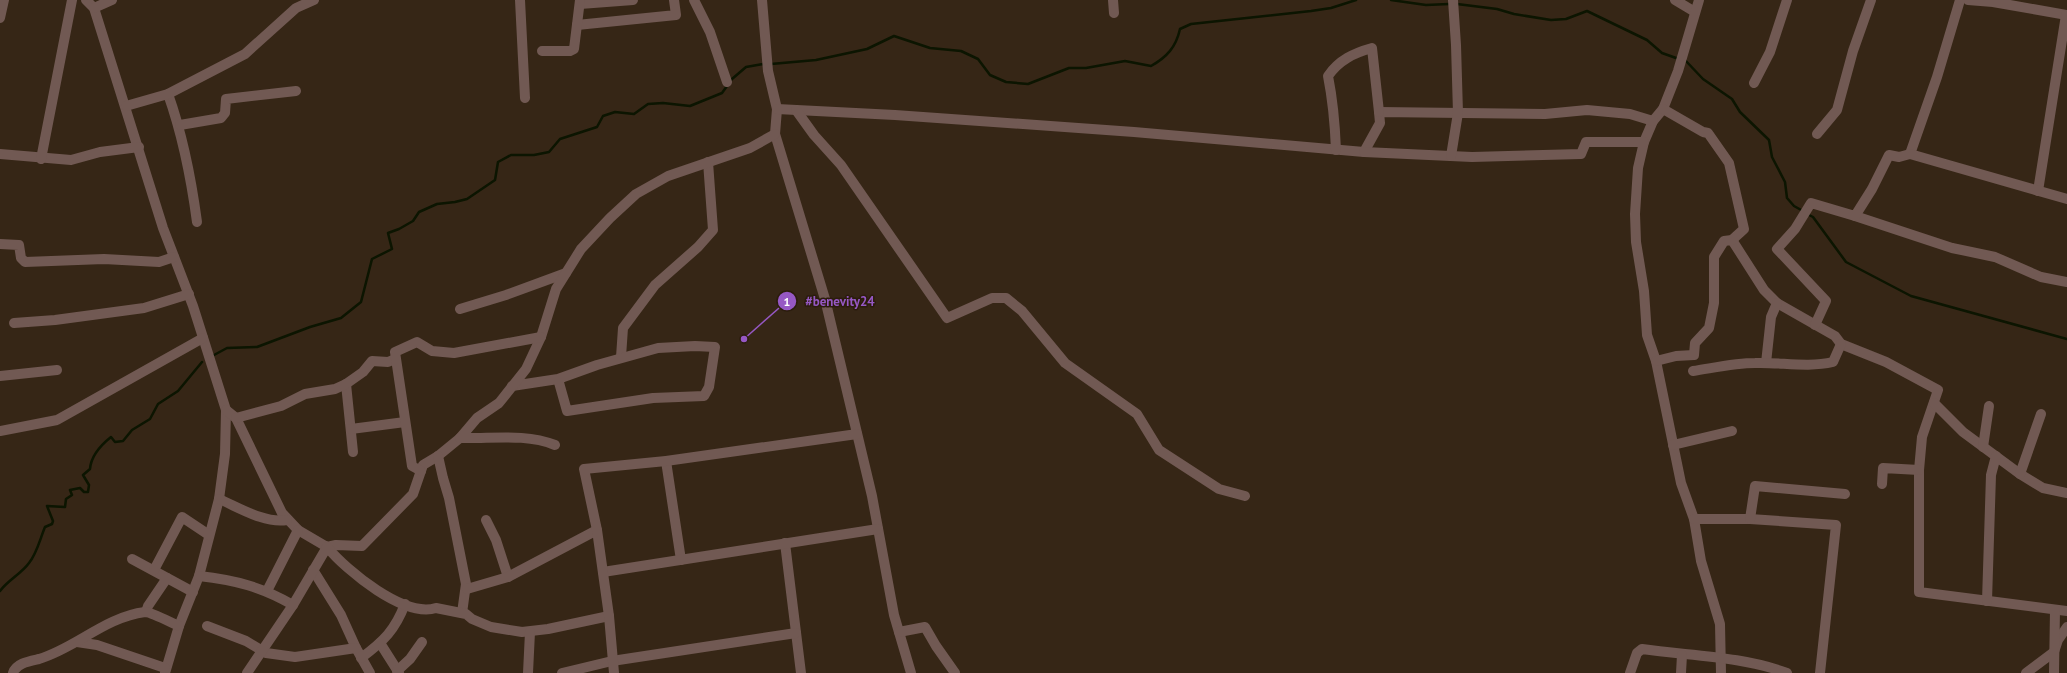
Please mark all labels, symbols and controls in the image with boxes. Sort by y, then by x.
callout: #benevity24 [777,289,882,314]
text: #benevity24 [805,293,875,310]
text: 1 [784,294,790,309]

